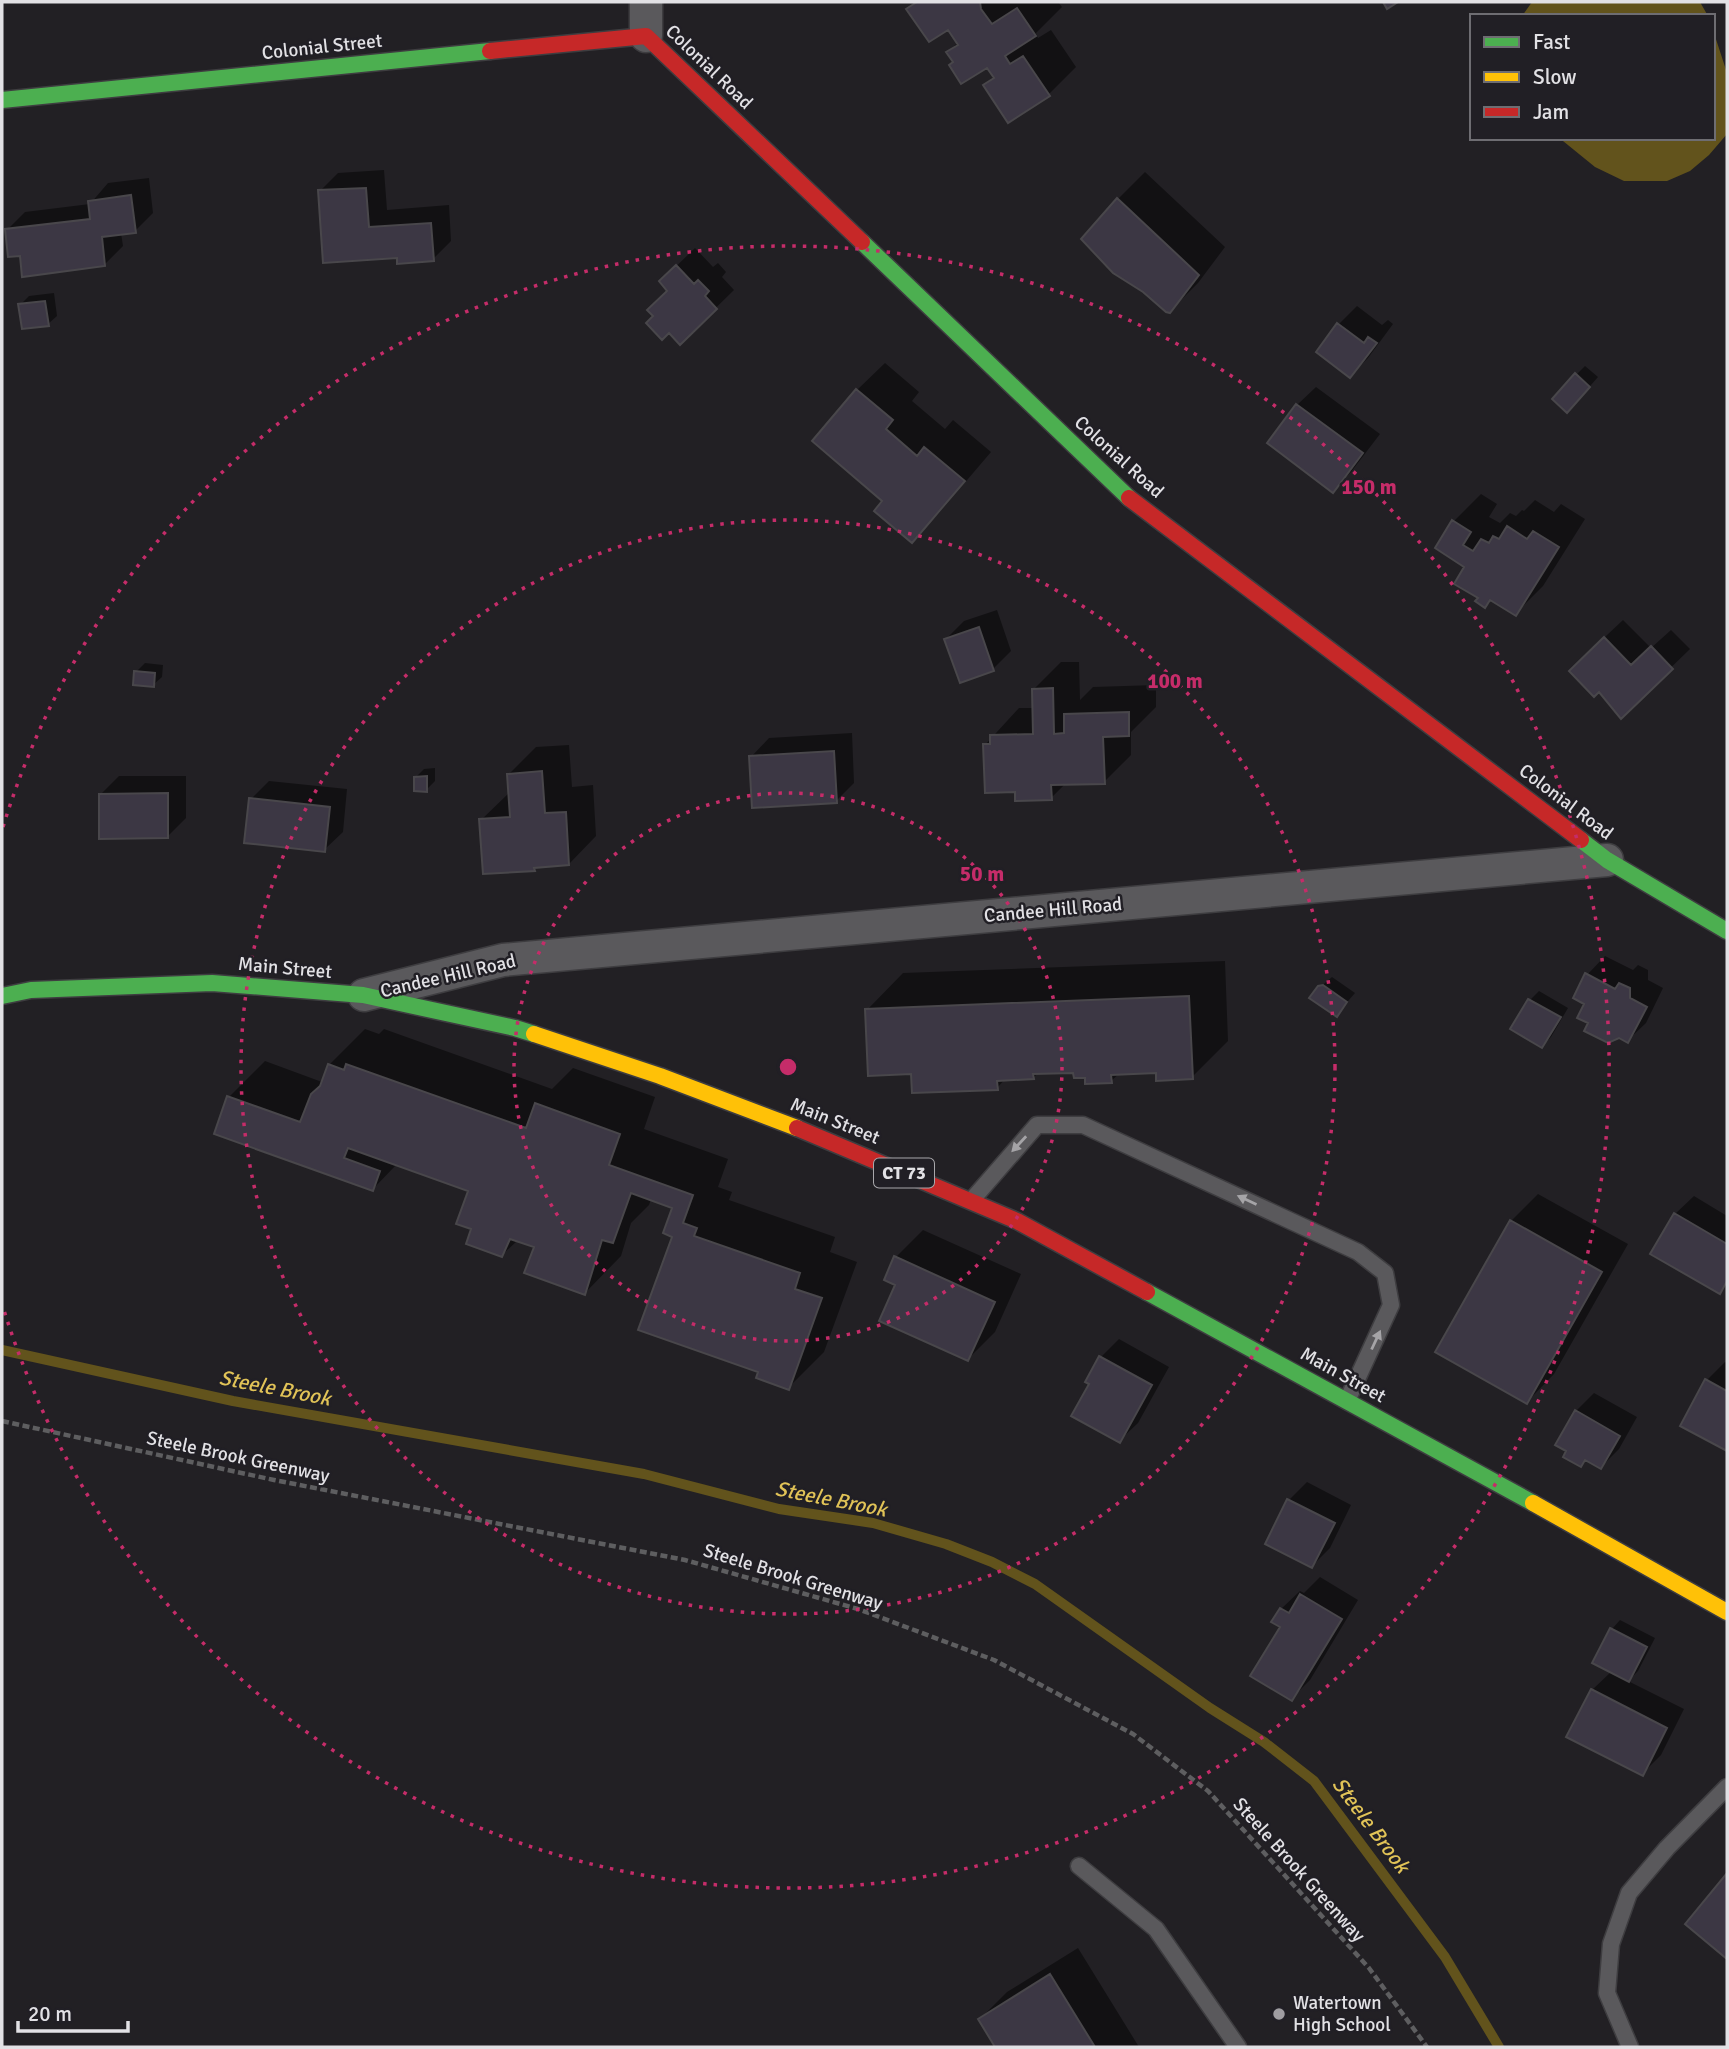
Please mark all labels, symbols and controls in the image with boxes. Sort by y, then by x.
legend [1470,14,1715,140]
street label: Colonial Road [660,19,758,115]
street label: Colonial Street [261,29,384,65]
text: Fast [1533,29,1570,55]
text: Slow [1533,64,1577,90]
text: Jam [1533,99,1569,125]
street label: Colonial Road [1069,411,1169,503]
text: 150 m [1341,474,1397,500]
text: 100 m [1147,668,1203,694]
street label: Colonial Road [1514,759,1618,845]
text: 50 m [960,861,1004,887]
street label: Candee Hill Road [983,892,1123,928]
street label: Candee Hill Road [378,949,518,1003]
street label: Main Street [237,952,333,984]
centre of rings [776,1055,800,1079]
street label: Main Street [787,1092,883,1150]
one-way arrow [1012,1135,1028,1152]
road number: CT 73 [874,1158,934,1188]
one-way arrow [1236,1194,1257,1205]
one-way arrow [1370,1330,1382,1350]
street label: Main Street [1296,1342,1390,1408]
water label: Steele Brook [217,1364,335,1412]
street label: Steele Brook Greenway [144,1426,332,1488]
water label: Steele Brook [773,1475,891,1523]
street label: Steele Brook Greenway [700,1538,886,1616]
water label: Steele Brook [1327,1772,1417,1880]
street label: Steele Brook Greenway [1228,1793,1370,1947]
scale bar [18,1990,128,2034]
place label: Watertown High School [1293,1991,1391,2037]
text: 20 m [28,2001,72,2027]
marker: Watertown High School [1271,2006,1287,2022]

